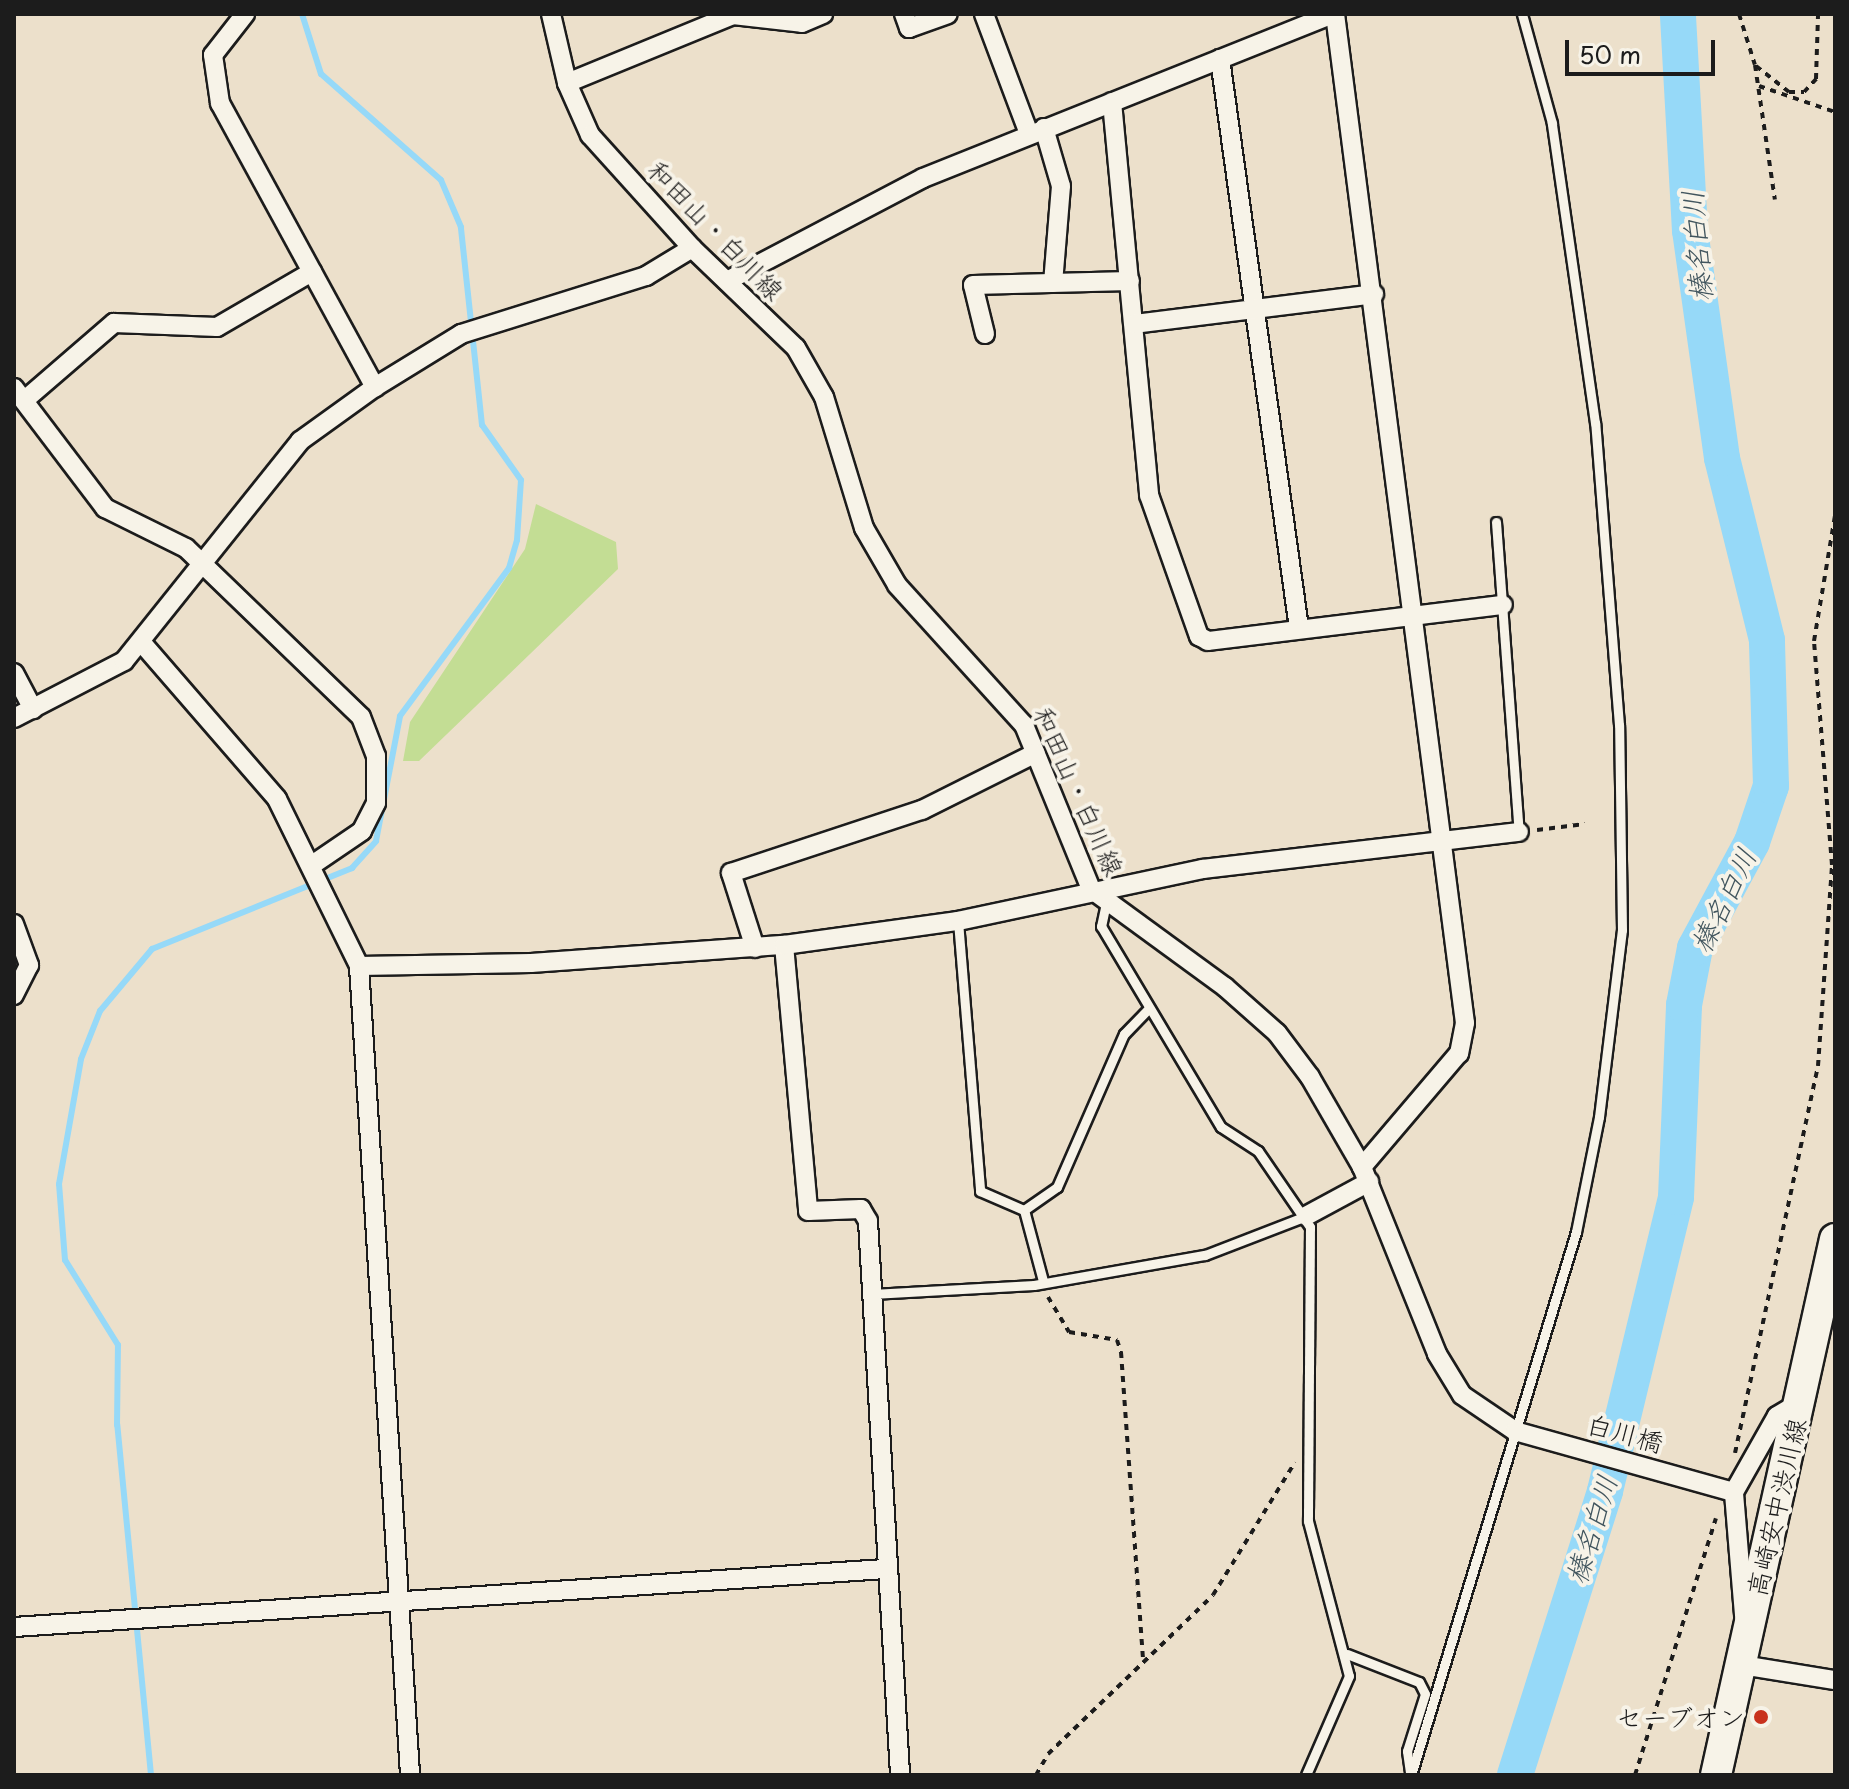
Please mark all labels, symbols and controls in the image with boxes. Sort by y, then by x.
scale bar [1569,24,1719,74]
text: 50 m [1579,36,1641,72]
street label: 和田山・白川線 [642,154,790,306]
water label: 榛名白川 [1674,189,1718,303]
street label: 和田山・白川線 [1028,702,1130,880]
water label: 榛名白川 [1683,842,1763,958]
street label: 白川橋 [1583,1408,1667,1458]
street label: 高崎安中渋川線 [1740,1415,1812,1599]
water label: 榛名白川 [1559,1471,1623,1587]
place label: セーブオン [1615,1701,1745,1733]
marker: セーブオン [1752,1708,1770,1726]

